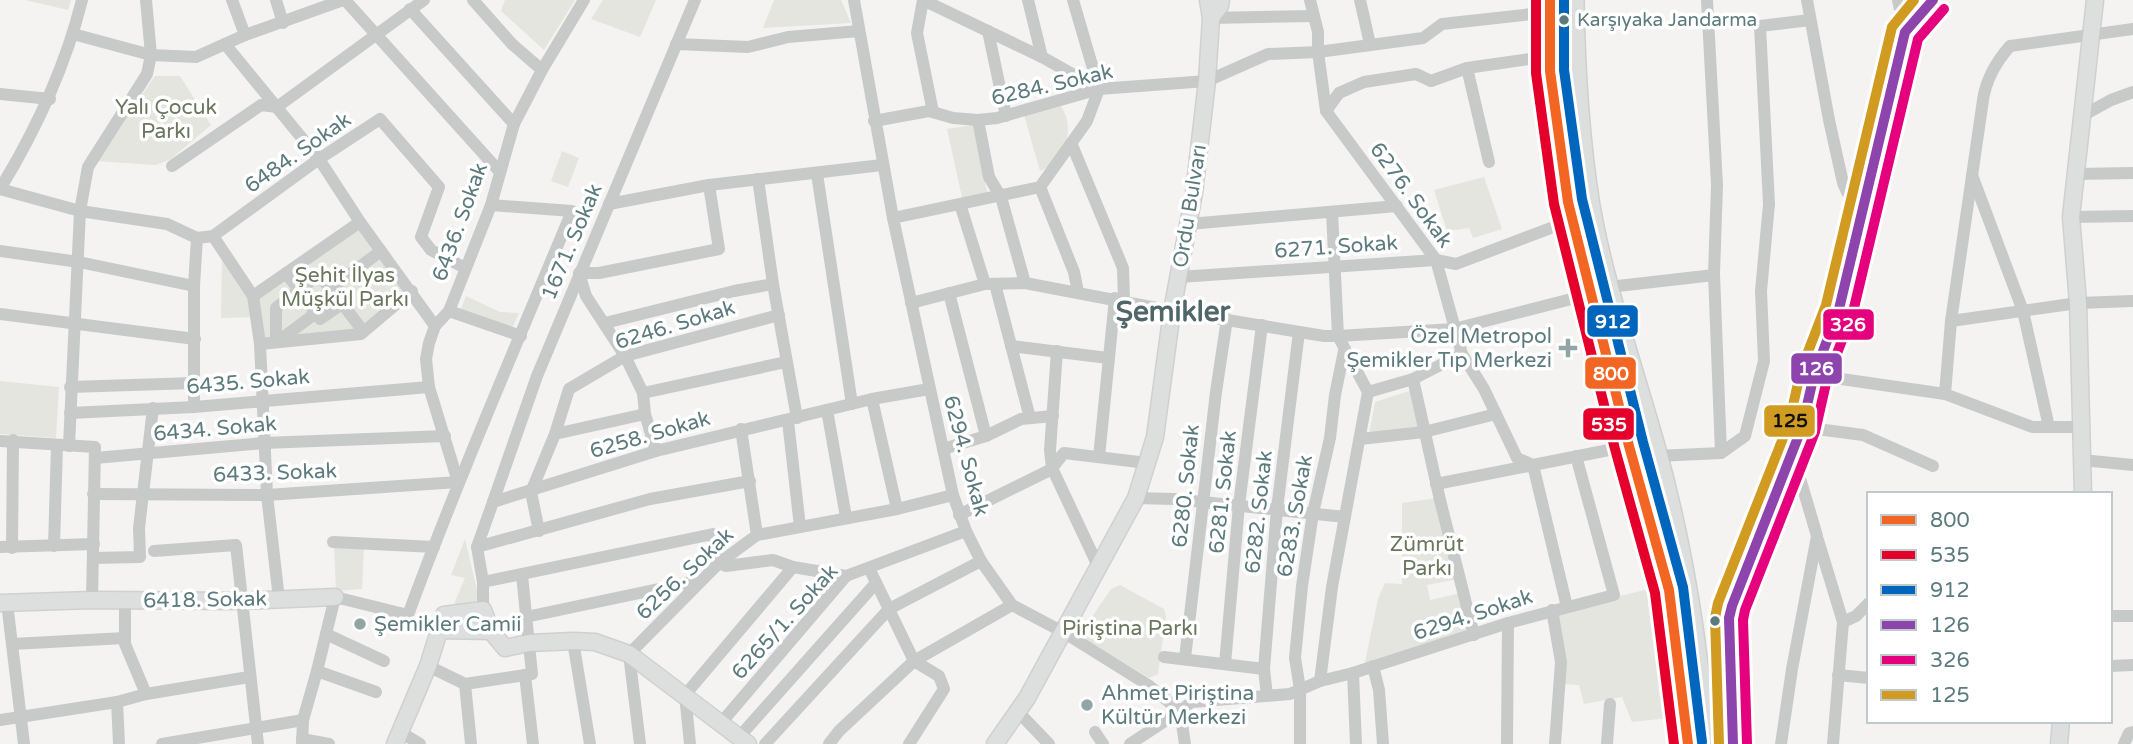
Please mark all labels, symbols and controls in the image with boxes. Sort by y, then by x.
place label: Karşıyaka Jandarma [1577,9,1757,31]
marker: Karşıyaka Jandarma [1557,13,1571,27]
street label: 6284. Sokak [989,59,1115,111]
park label: Yalı Çocuk Parkı [115,95,217,144]
street label: 6484. Sokak [240,107,356,199]
street label: 6276. Sokak [1364,138,1458,252]
street label: Ordu Bulvarı [1168,143,1212,269]
street label: 6436. Sokak [427,160,493,284]
street label: 1671. Sokak [536,180,608,304]
street label: 6271. Sokak [1273,230,1399,264]
park label: Şehit İlyas Müşkül Parkı [281,263,409,312]
street label: 6246. Sokak [612,295,738,355]
district label: Şemikler [1116,295,1232,329]
line badge: 912 [1586,304,1639,338]
line badge: 326 [1822,308,1875,341]
text: 912 [1595,311,1631,333]
text: 326 [1830,314,1866,336]
place label: Özel Metropol Şemikler Tıp Merkezi [1346,324,1552,373]
marker: Özel Metropol Şemikler Tıp Merkezi [1558,338,1578,358]
line badge: 126 [1790,352,1843,385]
line badge: 800 [1584,356,1637,390]
text: 126 [1798,358,1834,380]
text: 800 [1593,363,1629,385]
street label: 6435. Sokak [185,364,311,400]
street label: 6294. Sokak [938,393,994,519]
line badge: 125 [1763,404,1816,438]
street label: 6258. Sokak [587,406,713,464]
line badge: 535 [1582,407,1635,441]
text: 125 [1772,410,1808,432]
street label: 6434. Sokak [152,411,278,447]
text: 535 [1591,414,1627,436]
street label: 6280. Sokak [1167,423,1205,549]
street label: 6281. Sokak [1204,429,1242,555]
street label: 6282. Sokak [1240,449,1278,575]
street label: 6283. Sokak [1272,453,1318,579]
street label: 6433. Sokak [213,458,337,488]
legend [1867,492,2112,723]
text: 800 [1930,508,1970,533]
street label: 6256. Sokak [631,523,739,625]
park label: Zümrüt Parkı [1390,532,1464,581]
text: 535 [1930,543,1970,568]
street label: 6265/1. Sokak [727,559,843,685]
text: 912 [1930,578,1970,603]
street label: 6294. Sokak [1410,584,1536,646]
street label: 6418. Sokak [143,586,267,614]
place label: Şemikler Camii [374,612,522,637]
text: 126 [1930,613,1970,638]
unlabelled marker [1708,614,1722,628]
marker: Şemikler Camii [352,616,368,632]
park label: Piriştina Parkı [1062,616,1198,641]
text: 326 [1930,648,1970,673]
place label: Ahmet Piriştina Kültür Merkezi [1101,681,1254,730]
text: 125 [1930,683,1970,708]
marker: Ahmet Piriştina Kültür Merkezi [1079,697,1095,713]

